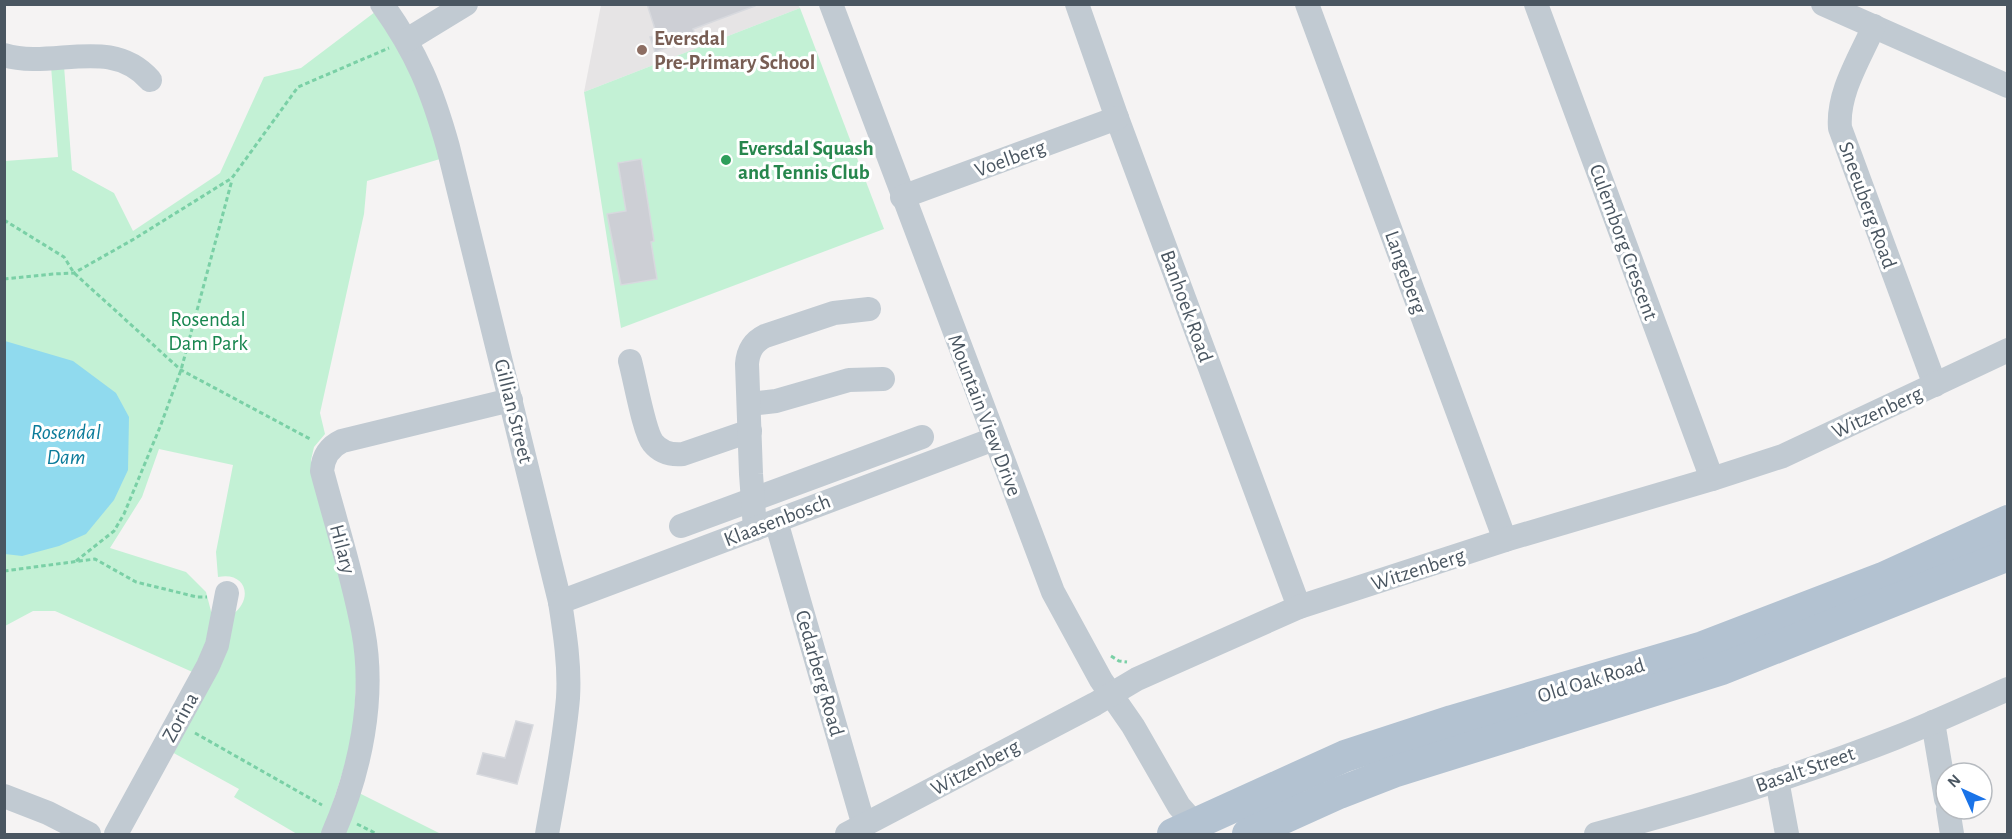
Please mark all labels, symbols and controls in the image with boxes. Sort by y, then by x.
place label: Eversdal Pre-Primary School [654,28,815,73]
marker: Eversdal Pre-Primary School [635,43,649,57]
street label: Voelberg [972,136,1049,181]
place label: Eversdal Squash and Tennis Club [738,138,874,183]
street label: Sneeuberg Road [1835,139,1900,272]
marker: Eversdal Squash and Tennis Club [719,153,733,167]
street label: Culemborg Crescent [1586,161,1662,323]
street label: Langeberg [1381,228,1430,317]
street label: Banhoek Road [1157,247,1217,365]
park label: Rosendal Dam Park [168,309,248,354]
street label: Mountain View Drive [944,331,1025,499]
street label: Gillian Street [490,357,537,466]
street label: Witzenberg [1829,382,1926,442]
water label: Rosendal Dam [31,421,101,468]
street label: Klaasenbosch [721,491,833,550]
street label: Hilary [326,522,359,576]
street label: Witzenberg [1369,544,1468,594]
street label: Cedarberg Road [791,608,848,739]
street label: Old Oak Road [1535,654,1647,707]
street label: Zorina [158,689,203,746]
street label: Witzenberg [928,735,1024,799]
street label: Basalt Street [1753,743,1858,796]
north arrow [1934,761,1994,821]
text: N [1945,772,1964,791]

